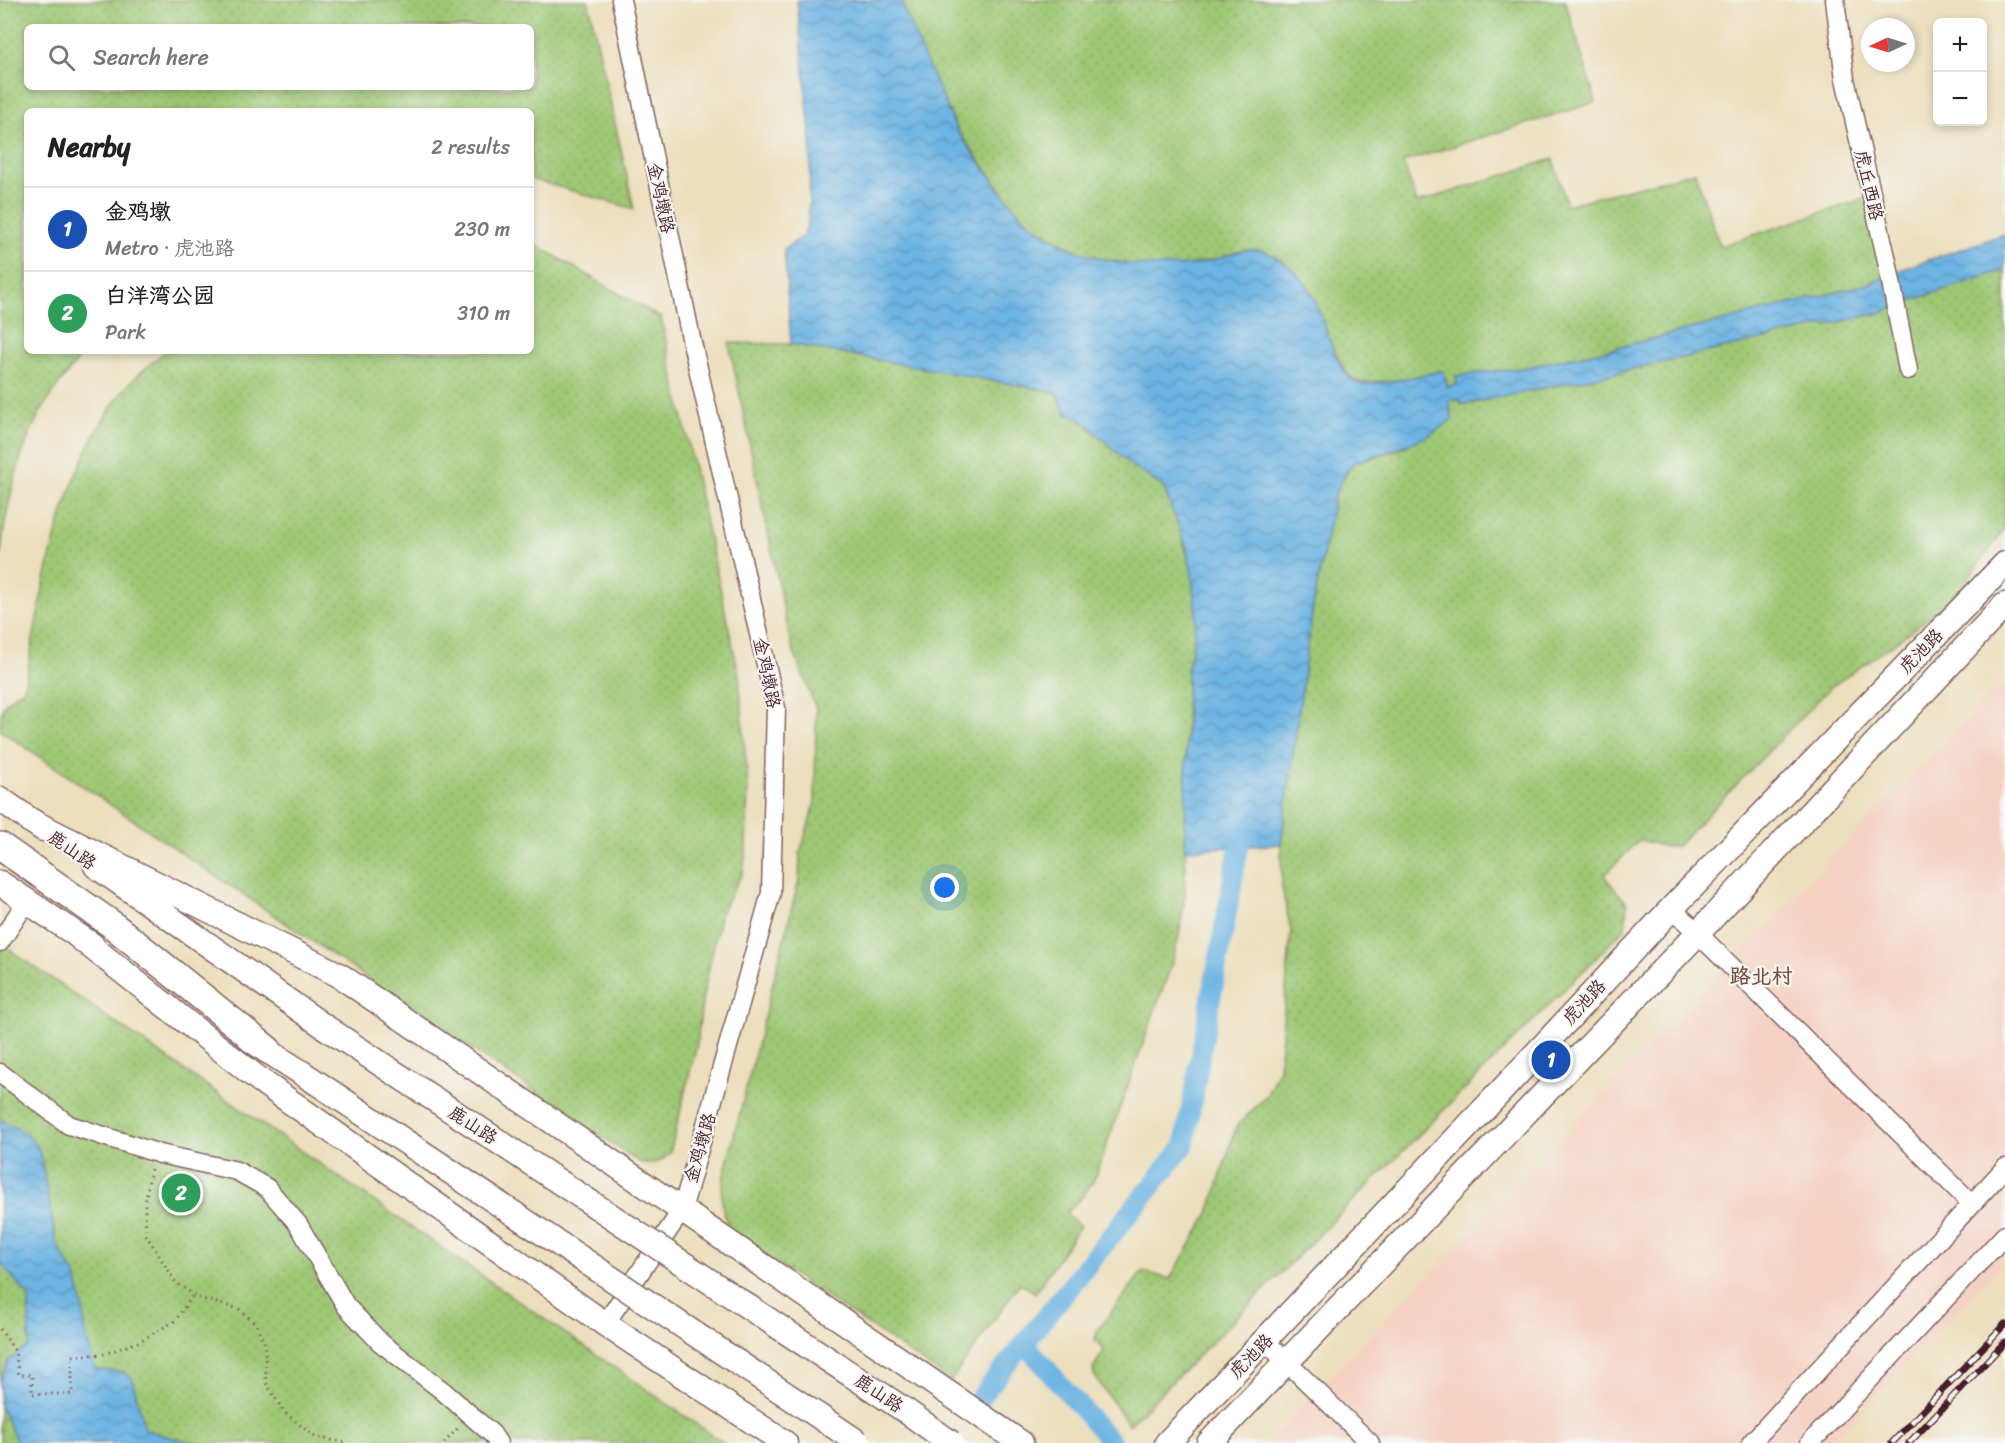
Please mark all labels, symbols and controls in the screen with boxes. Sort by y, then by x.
north arrow [1861,18,1915,72]
map controls [1933,18,1987,126]
button: + [1933,18,1987,72]
search box [24,24,534,90]
text: Search here [93,38,209,77]
icon: search [45,41,78,74]
button: − [1933,72,1987,126]
text: Nearby [48,124,130,170]
text: 2 results [431,130,510,165]
street label: 虎丘西路 [1845,146,1893,224]
street label: 金鸡墩路 [638,159,684,237]
text: 金鸡墩 [105,192,171,231]
text: 1 [63,212,72,247]
text: 230 m [454,212,510,247]
text: Metro · 虎池路 [105,231,234,266]
text: 白洋湾公园 [105,276,215,315]
text: 2 [62,296,73,331]
text: 310 m [457,296,510,331]
text: Park [105,315,146,350]
street label: 虎池路 [1891,620,1951,682]
street label: 金鸡墩路 [744,634,790,712]
street label: 鹿山路 [41,821,103,879]
your location [930,873,959,902]
district label: 路北村 [1730,957,1793,995]
street label: 虎池路 [1554,971,1614,1033]
pin: 1 [1532,1038,1570,1082]
street label: 鹿山路 [442,1097,504,1153]
street label: 金鸡墩路 [675,1109,725,1187]
pin: 2 [162,1170,201,1216]
street label: 虎池路 [1221,1325,1281,1387]
street label: 鹿山路 [848,1365,910,1421]

